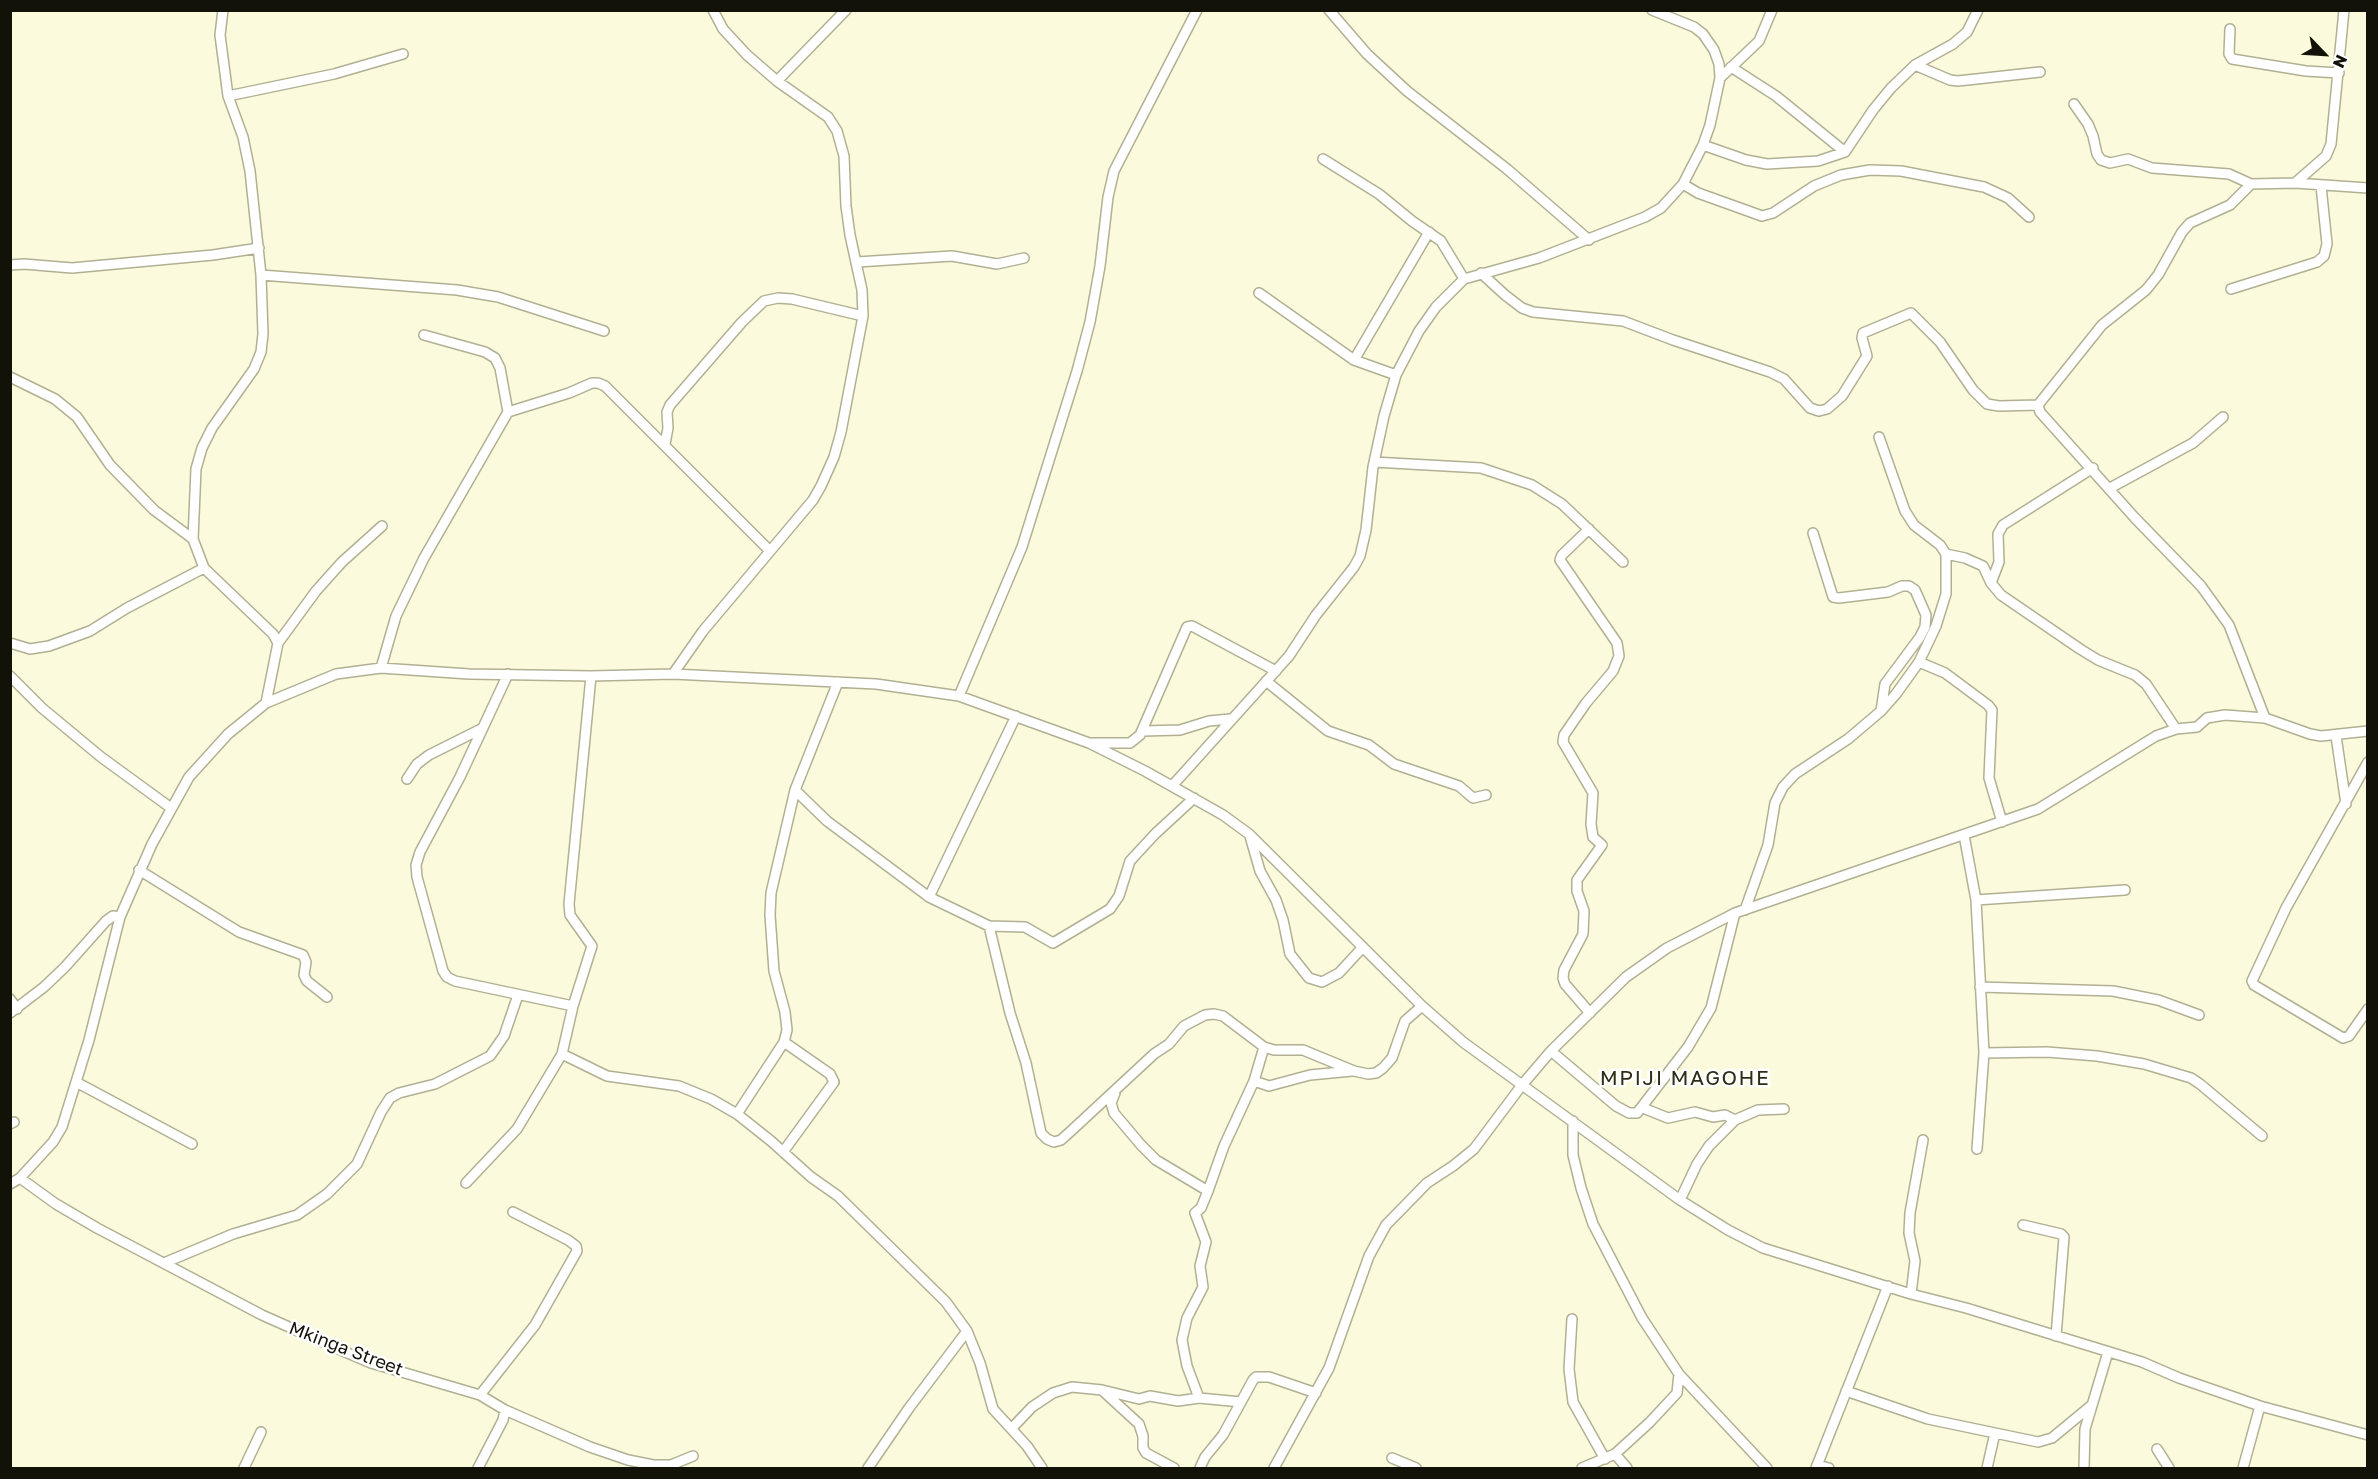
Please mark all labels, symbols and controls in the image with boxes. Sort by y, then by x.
north arrow [2294,24,2354,84]
text: N [2329,52,2352,71]
district label: MPIJI MAGOHE [1600,1065,1770,1091]
street label: Mkinga Street [286,1317,406,1381]

